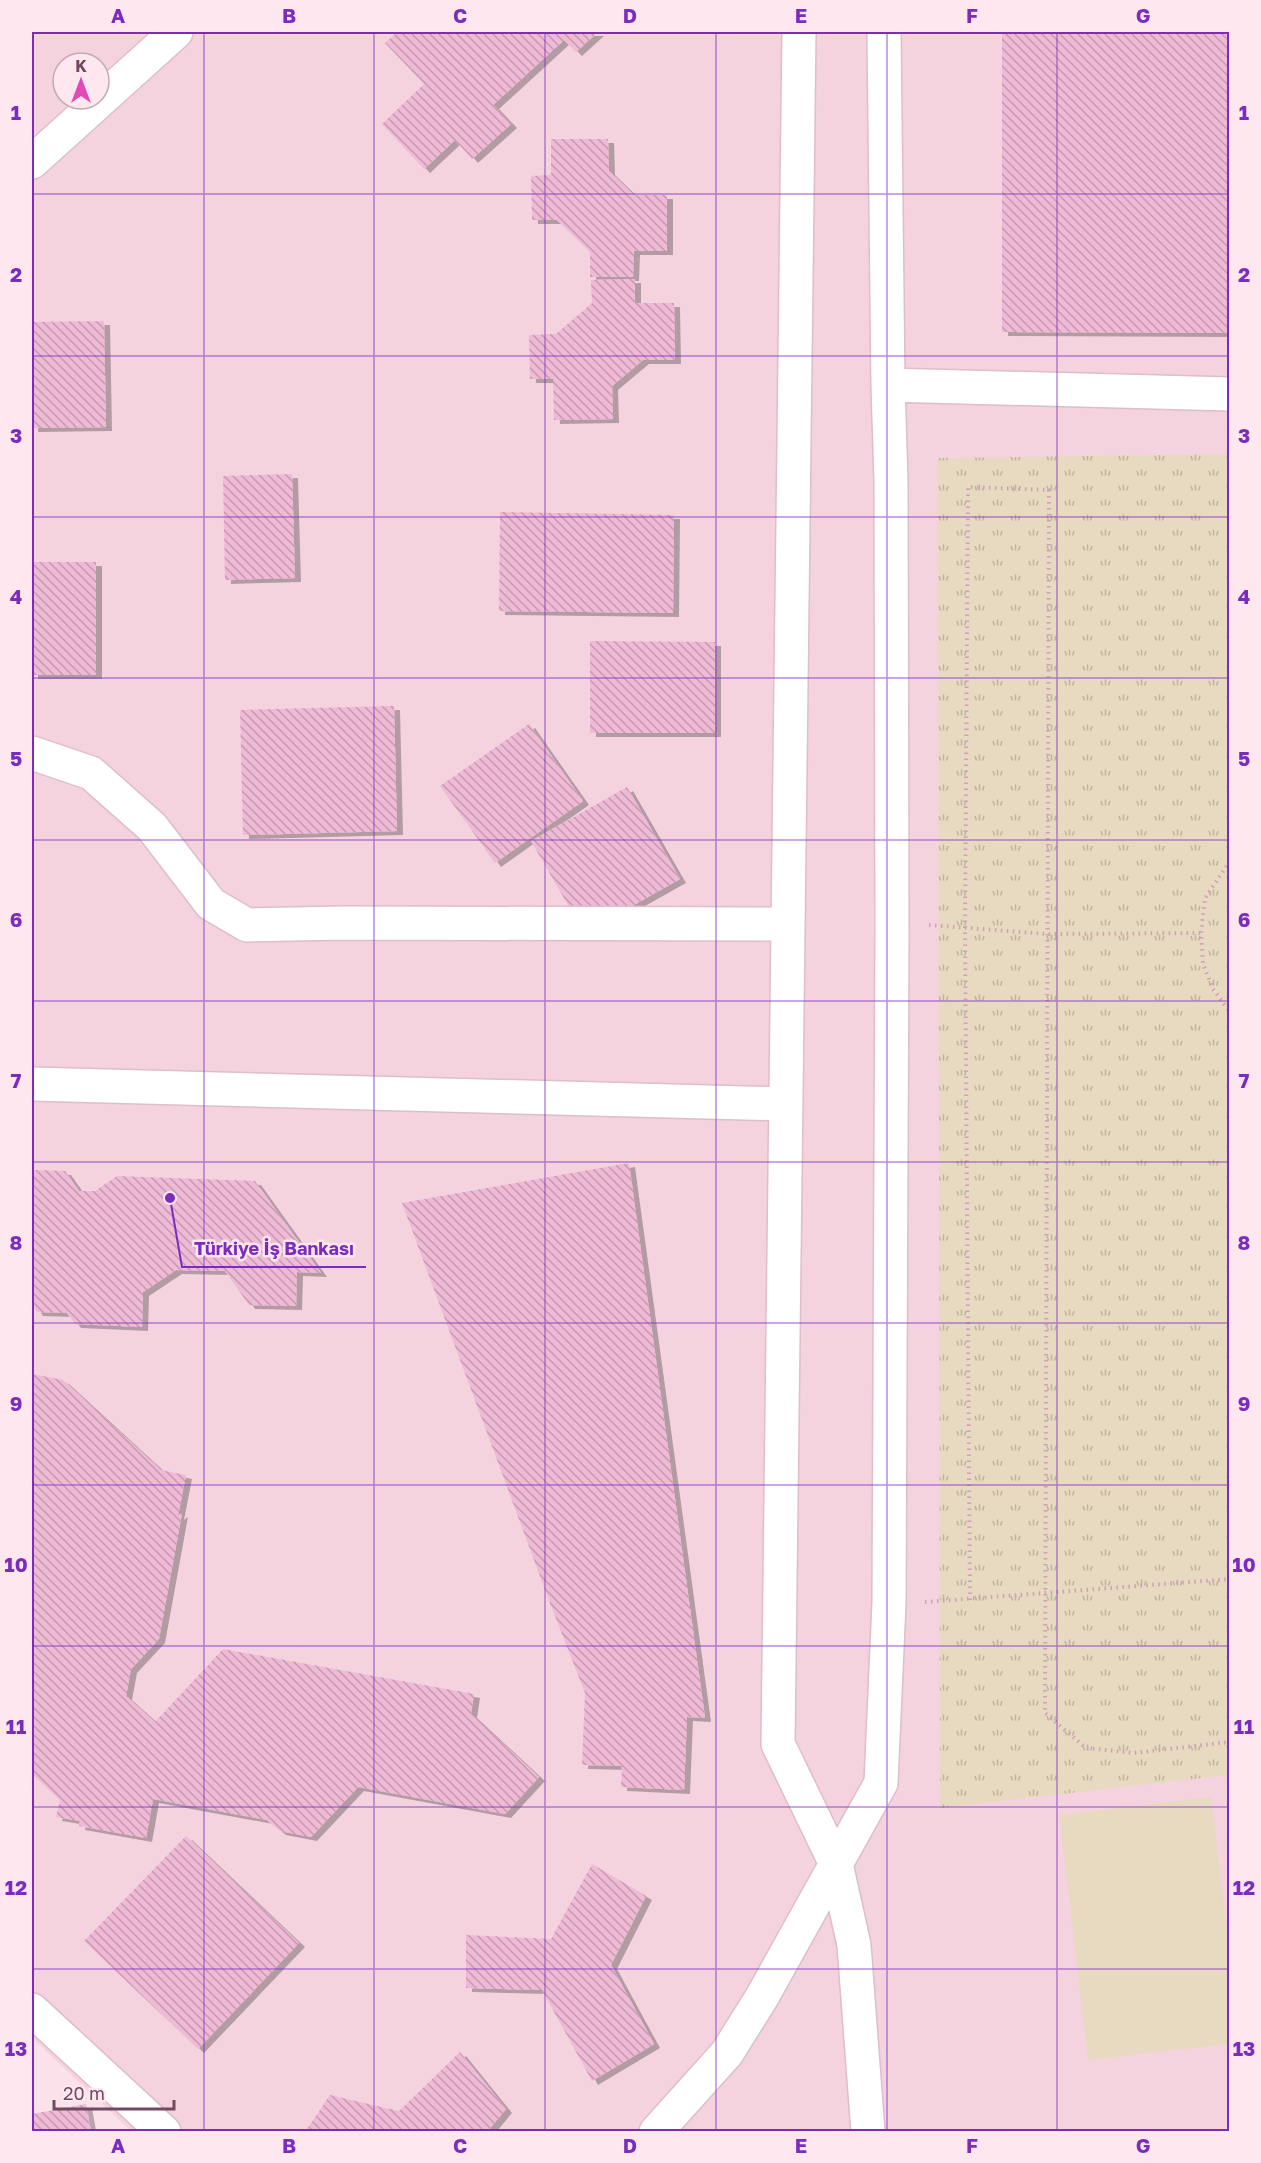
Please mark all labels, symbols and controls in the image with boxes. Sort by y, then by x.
text: A [111,3,125,27]
text: B [282,3,296,27]
text: C [453,3,467,27]
text: D [623,3,637,27]
text: E [795,3,807,27]
text: F [966,3,978,27]
text: G [1136,3,1150,27]
north arrow [51,51,111,111]
text: K [75,56,87,76]
text: 1 [11,100,21,124]
text: 1 [1239,100,1249,124]
text: 2 [10,262,22,286]
text: 2 [1238,262,1250,286]
text: 3 [10,423,22,447]
text: 3 [1238,423,1250,447]
text: 4 [10,584,22,608]
text: 4 [1238,584,1250,608]
text: 5 [10,746,22,770]
text: 5 [1238,746,1250,770]
text: 6 [10,907,22,931]
text: 6 [1238,907,1250,931]
text: 7 [11,1068,22,1092]
text: 7 [1239,1068,1250,1092]
text: 8 [10,1230,22,1254]
text: 8 [1238,1230,1250,1254]
callout: Türkiye İş Bankası [182,1231,366,1267]
text: Türkiye İş Bankası [194,1237,354,1259]
text: 9 [10,1391,22,1415]
text: 9 [1238,1391,1250,1415]
text: 10 [4,1552,28,1576]
text: 10 [1232,1552,1256,1576]
text: 11 [6,1714,26,1738]
text: 11 [1234,1714,1254,1738]
text: 12 [5,1875,27,1899]
text: 12 [1233,1875,1255,1899]
text: 13 [5,2036,27,2060]
text: 13 [1233,2036,1255,2060]
scale bar [54,2073,174,2111]
text: 20 m [63,2082,105,2104]
text: A [111,2133,125,2157]
text: B [282,2133,296,2157]
text: C [453,2133,467,2157]
text: D [623,2133,637,2157]
text: E [795,2133,807,2157]
text: F [966,2133,978,2157]
text: G [1136,2133,1150,2157]

